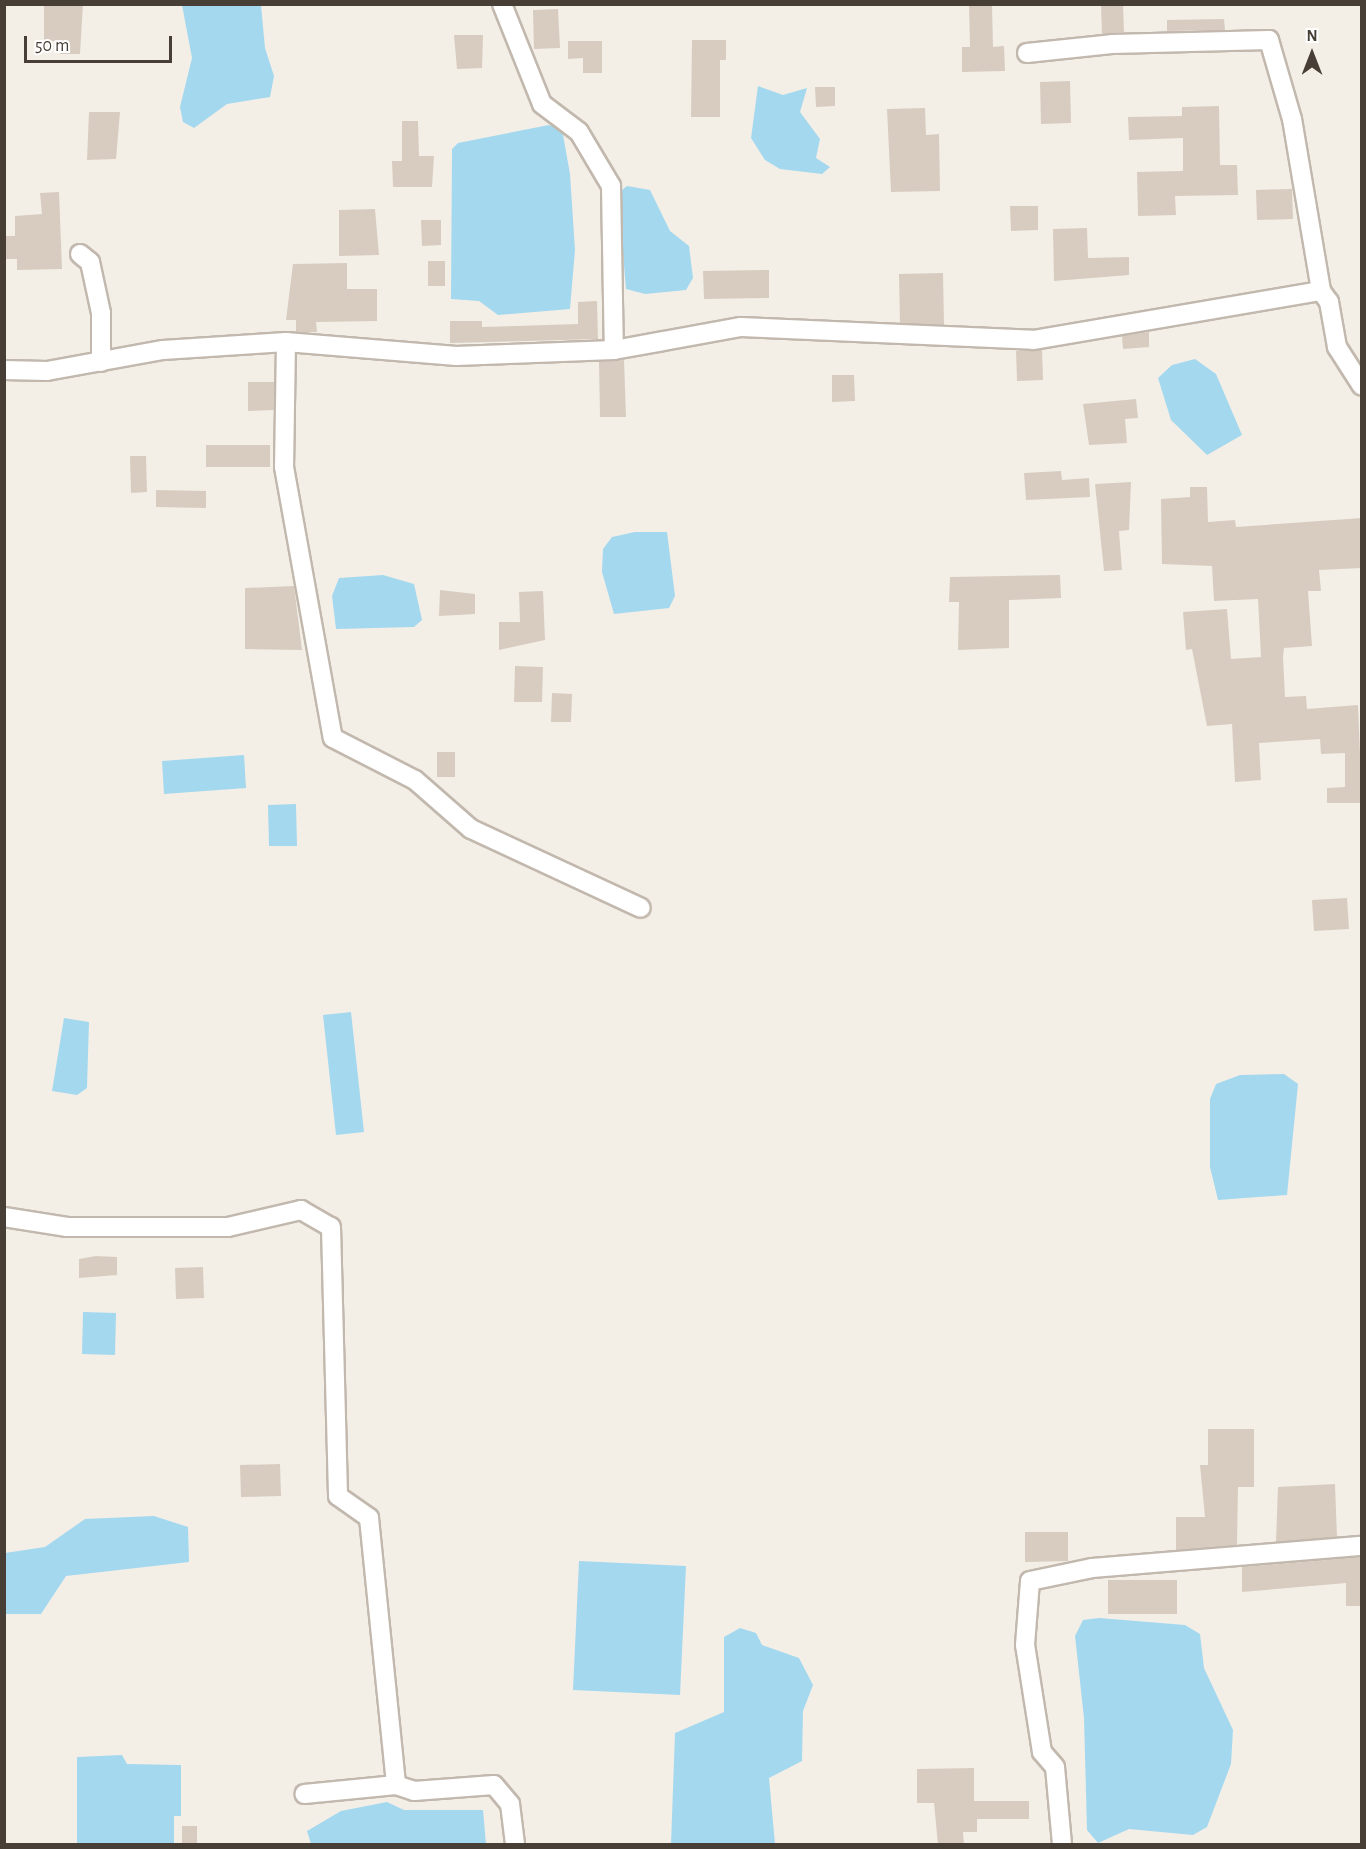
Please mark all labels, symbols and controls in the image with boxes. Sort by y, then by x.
scale bar [27,24,176,62]
north arrow [1282,24,1342,84]
text: N [1306,28,1318,44]
text: 50 m [35,37,69,55]

